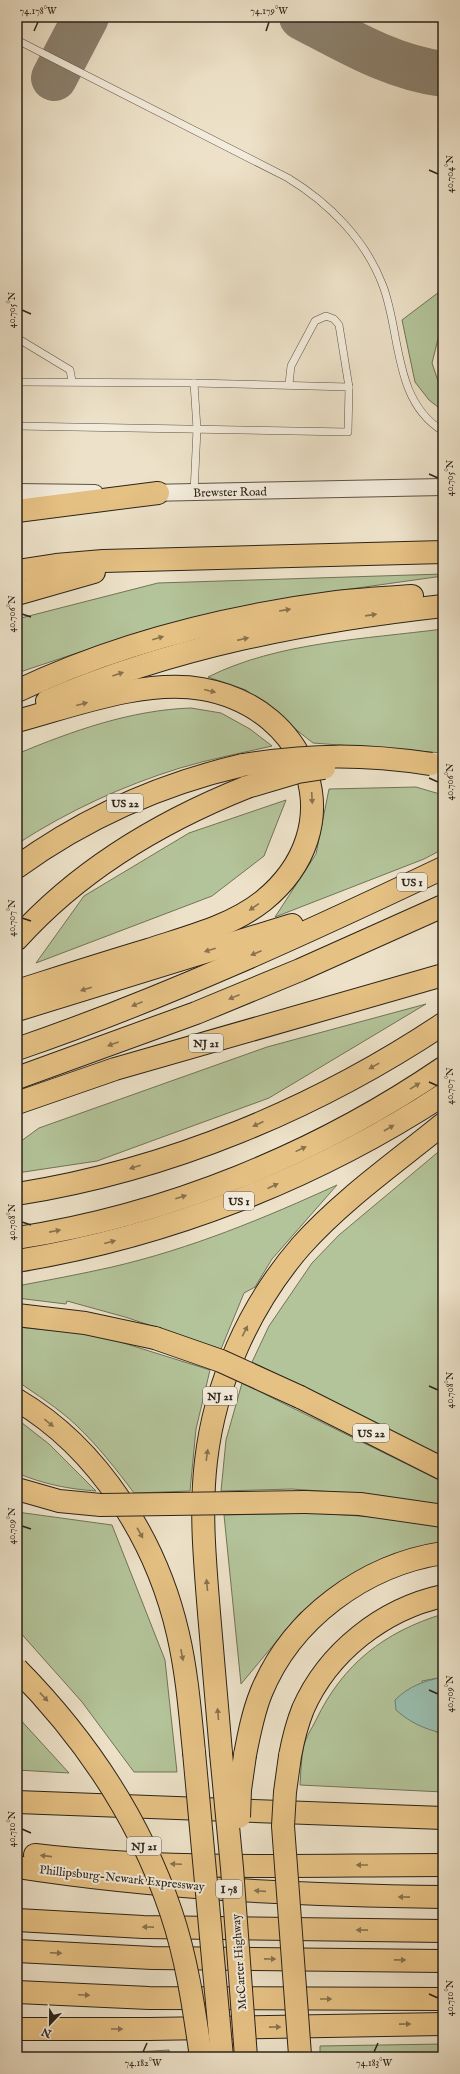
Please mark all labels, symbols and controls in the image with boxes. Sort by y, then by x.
text: 74.178°W [20,5,57,18]
text: 74.179°W [250,5,288,18]
text: 40.704°N [444,155,457,193]
text: 40.705°N [6,291,19,328]
text: 40.705°N [444,459,457,496]
street label: Brewster Road [193,484,268,501]
text: 40.706°N [6,595,19,633]
one-way arrow [279,607,291,613]
one-way arrow [365,612,377,618]
one-way arrow [153,635,165,641]
one-way arrow [237,635,249,641]
one-way arrow [112,670,124,676]
one-way arrow [203,689,216,695]
one-way arrow [76,701,88,707]
text: 40.706°N [444,763,457,801]
one-way arrow [308,791,315,804]
road number: US 22 [107,794,143,812]
road number: US 1 [397,873,427,891]
text: 40.707°N [6,899,19,937]
one-way arrow [249,903,259,911]
one-way arrow [204,947,216,953]
one-way arrow [250,951,262,957]
one-way arrow [80,986,92,992]
one-way arrow [228,995,240,1001]
one-way arrow [131,1001,142,1007]
road number: NJ 21 [189,1034,223,1052]
one-way arrow [107,1041,119,1047]
one-way arrow [368,1063,380,1070]
text: 40.707°N [444,1067,457,1105]
one-way arrow [410,1082,420,1090]
one-way arrow [252,1121,263,1127]
one-way arrow [383,1125,395,1132]
one-way arrow [296,1146,307,1152]
one-way arrow [129,1164,141,1170]
one-way arrow [267,1183,279,1189]
road number: US 1 [224,1192,254,1210]
one-way arrow [175,1194,187,1200]
text: 40.708°N [6,1203,19,1240]
one-way arrow [49,1228,62,1234]
one-way arrow [104,1239,116,1245]
one-way arrow [242,1326,248,1337]
text: 40.708°N [444,1371,457,1408]
road number: NJ 21 [203,1387,237,1405]
one-way arrow [43,1418,54,1427]
road number: US 22 [353,1424,389,1442]
one-way arrow [204,1449,210,1461]
text: 40.709°N [6,1507,19,1545]
one-way arrow [136,1527,143,1539]
one-way arrow [203,1579,210,1591]
one-way arrow [180,1649,186,1661]
text: 40.709°N [444,1675,457,1713]
one-way arrow [39,1692,49,1702]
one-way arrow [214,1708,221,1720]
text: 40.710°N [6,1810,19,1847]
road number: NJ 21 [127,1837,161,1855]
one-way arrow [40,1852,52,1859]
one-way arrow [169,1861,182,1867]
street label: Phillipsburg-Newark Expressway [39,1862,205,1896]
one-way arrow [355,1862,368,1868]
road number: I 78 [216,1880,242,1898]
one-way arrow [254,1888,266,1895]
one-way arrow [397,1894,410,1900]
street label: McCarter Highway [229,1913,250,2011]
one-way arrow [142,1924,154,1931]
one-way arrow [355,1927,368,1933]
one-way arrow [50,1950,62,1957]
one-way arrow [264,1956,277,1962]
one-way arrow [394,1957,407,1963]
text: 40.710°N [444,1979,457,2016]
one-way arrow [78,1992,90,1999]
one-way arrow [320,1996,333,2002]
north arrow [30,2004,70,2044]
one-way arrow [399,2021,412,2027]
text: N [39,2024,55,2041]
one-way arrow [269,2024,282,2030]
one-way arrow [111,2026,124,2032]
text: 74.182°W [125,2057,162,2070]
text: 74.183°W [356,2057,392,2070]

